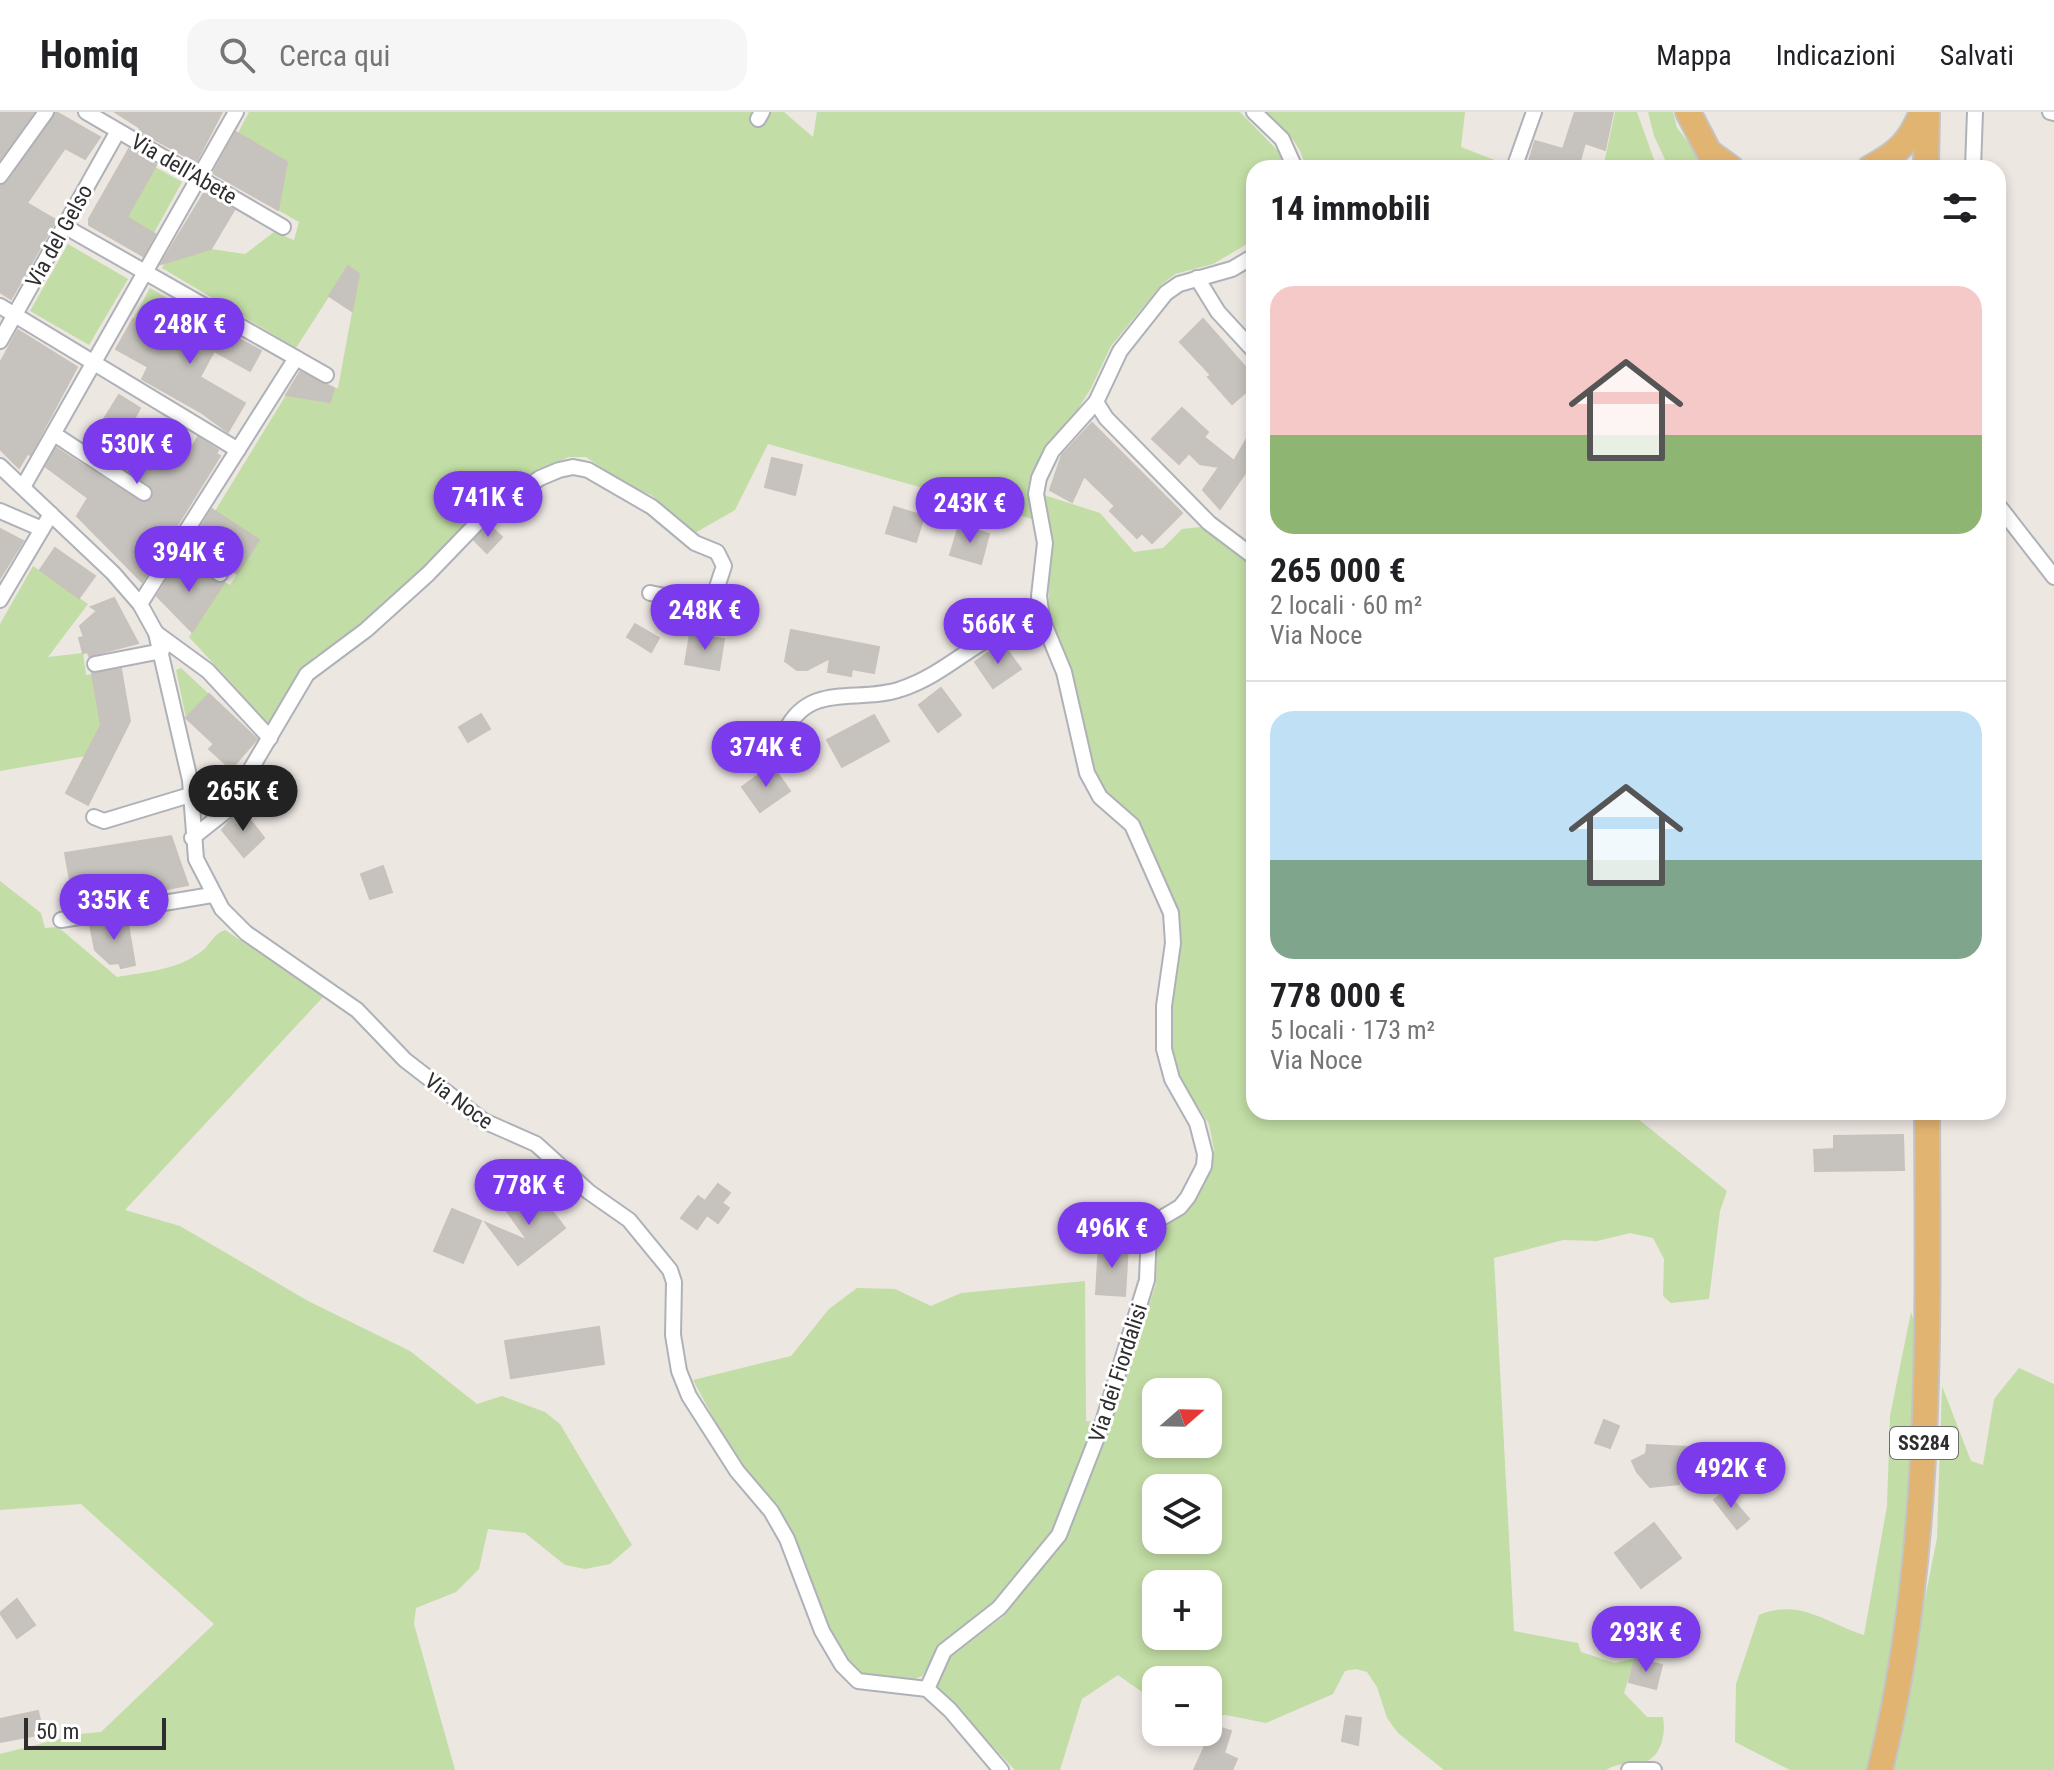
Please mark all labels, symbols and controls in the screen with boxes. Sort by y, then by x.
search box [187,19,747,91]
text: Homiq [40,33,139,77]
icon: search [215,33,259,77]
text: Cerca qui [279,38,390,73]
text: Mappa [1656,39,1732,72]
text: Indicazioni [1776,39,1896,72]
text: Salvati [1940,39,2014,72]
street label: Via dell'Abete [127,129,241,209]
street label: Via del Gelso [20,180,98,292]
icon: filters [1938,186,1982,230]
text: 14 immobili [1270,188,1431,228]
pin: 248K € [125,298,255,366]
text: 248K € [154,309,226,339]
icon: home [1554,338,1698,482]
pin: 530K € [72,418,202,486]
text: 530K € [101,429,173,459]
pin: 741K € [423,471,553,539]
pin: 243K € [905,477,1035,545]
text: 741K € [452,482,524,512]
text: 243K € [934,488,1006,518]
pin: 394K € [124,526,254,594]
text: 394K € [153,537,225,567]
text: 265 000 € [1270,550,1406,590]
pin: 248K € [640,584,770,652]
text: 2 locali · 60 m² [1270,590,1422,620]
text: 248K € [669,595,741,625]
pin: 566K € [933,598,1063,666]
text: 566K € [962,609,1034,639]
text: Via Noce [1270,620,1362,650]
pin: 374K € [701,721,831,789]
text: 374K € [730,732,802,762]
icon: home [1554,763,1698,907]
pin: 265K € [178,765,308,833]
text: 265K € [207,776,279,806]
pin: 335K € [49,874,179,942]
text: 335K € [78,885,150,915]
text: 778 000 € [1270,975,1406,1015]
text: 5 locali · 173 m² [1270,1015,1435,1045]
text: Via Noce [1270,1045,1362,1075]
street label: Via Noce [420,1068,498,1134]
pin: 778K € [464,1159,594,1227]
text: 778K € [493,1170,565,1200]
pin: 496K € [1047,1202,1177,1270]
text: 496K € [1076,1213,1148,1243]
street label: Via dei Fiordalisi [1084,1301,1152,1445]
north arrow [1142,1378,1222,1458]
map controls [1142,1378,1222,1746]
road number: SS284 [1890,1427,1958,1459]
pin: 492K € [1666,1442,1796,1510]
text: 492K € [1695,1453,1767,1483]
button: layers [1142,1474,1222,1554]
button: + [1142,1570,1222,1650]
pin: 293K € [1581,1606,1711,1674]
text: 293K € [1610,1617,1682,1647]
button: − [1142,1666,1222,1746]
scale bar [24,1714,166,1750]
text: 50 m [36,1719,79,1744]

